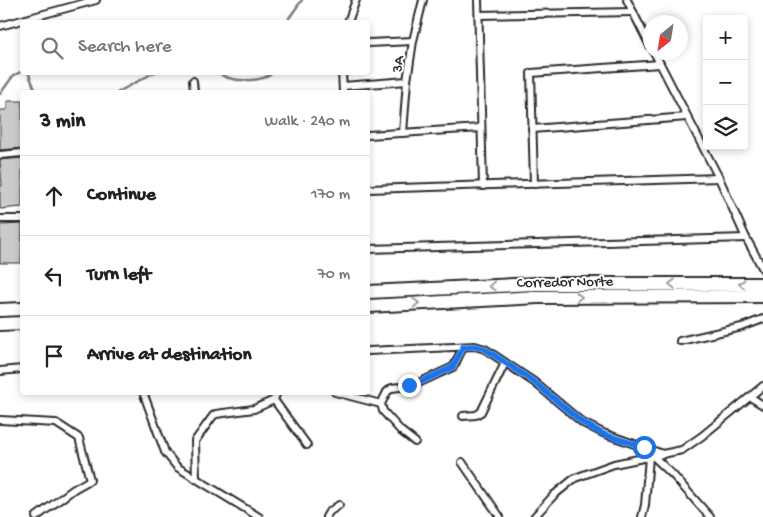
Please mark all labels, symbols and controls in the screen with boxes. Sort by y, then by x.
north arrow [643,15,688,60]
map controls [703,15,748,150]
button: + [703,15,748,60]
search box [20,20,370,75]
icon: search [38,34,66,62]
text: Search here [78,36,172,59]
street label: 3A [389,54,409,75]
button: − [703,60,748,105]
button: layers [703,105,748,150]
text: 3 min [40,110,85,135]
text: Walk · 240 m [265,113,350,132]
icon: ahead [40,182,68,210]
text: Continue [87,184,156,207]
text: 170 m [311,186,350,205]
icon: left [40,262,68,290]
text: Turn left [87,264,151,287]
text: 70 m [317,266,350,285]
street label: Corredor Norte [517,273,614,293]
one-way arrow [668,279,676,289]
one-way arrow [738,279,746,289]
one-way arrow [488,281,496,291]
one-way arrow [575,292,583,302]
one-way arrow [412,298,420,309]
icon: arrive [40,342,68,370]
text: Arrive at destination [87,344,251,367]
route end [398,374,421,397]
route start [633,436,656,459]

